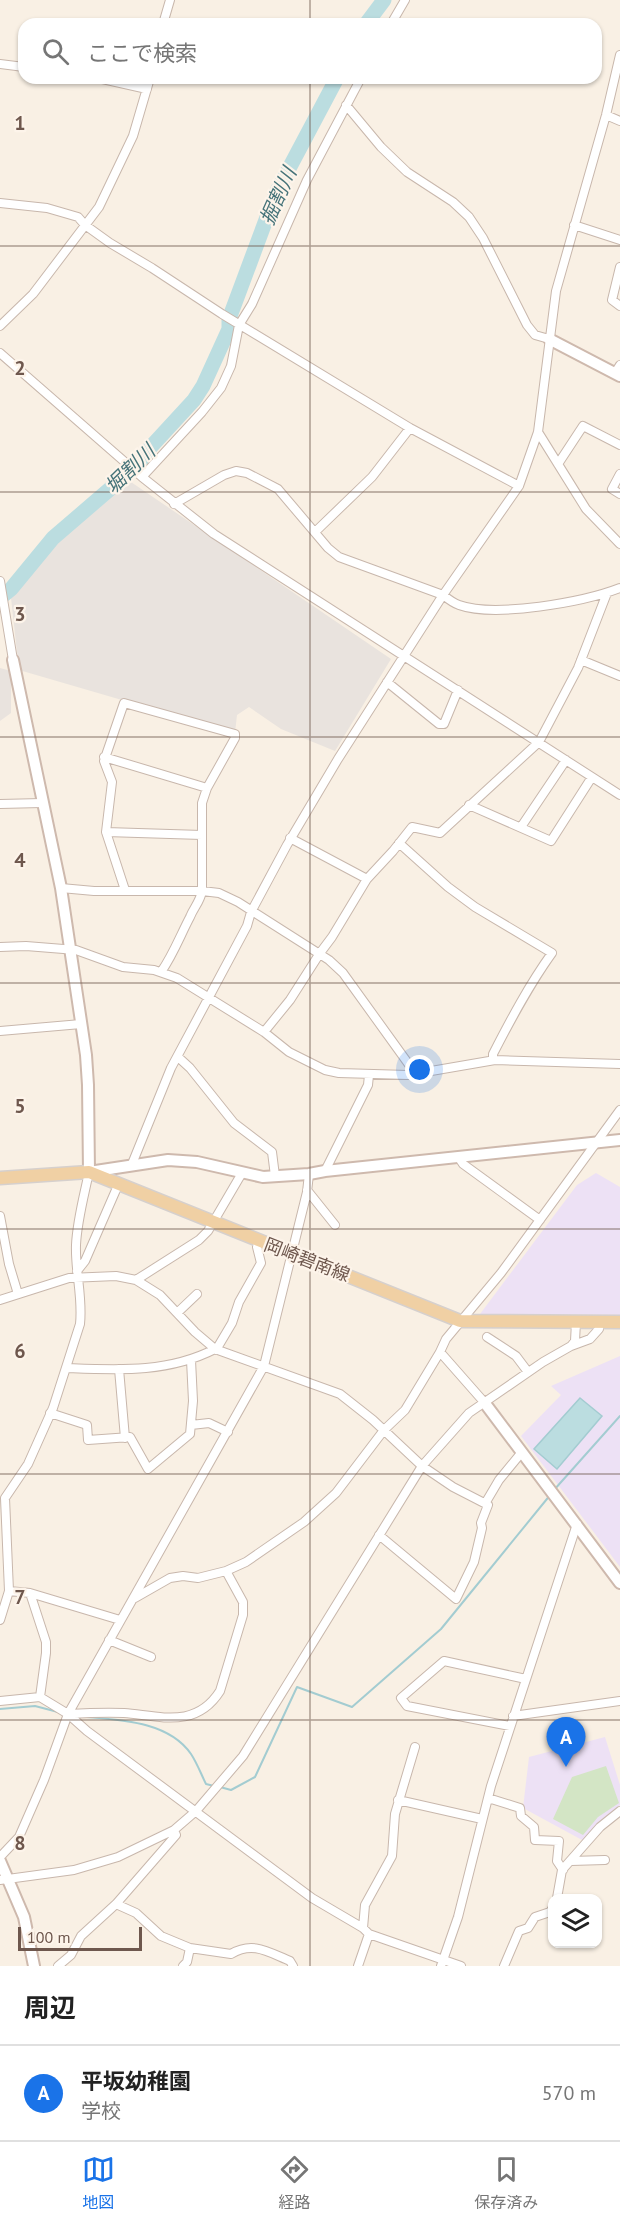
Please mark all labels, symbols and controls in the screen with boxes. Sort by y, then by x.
search box [18,18,602,84]
icon: search [39,35,72,68]
text: ここで検索 [87,39,197,67]
text: 1 [14,110,26,136]
water label: 掘割川 [254,161,303,229]
text: 2 [14,355,26,381]
water label: 堀割川 [99,437,162,499]
text: 3 [14,601,26,627]
text: 4 [14,847,26,873]
your location [405,1055,434,1084]
text: 5 [14,1093,26,1119]
street label: 岡崎碧南線 [261,1233,353,1286]
text: 6 [14,1338,26,1364]
text: 7 [14,1584,26,1610]
pin: A [546,1718,586,1767]
text: 8 [14,1830,26,1856]
map controls [548,1894,602,1948]
button: layers [548,1894,602,1948]
scale bar [18,1924,142,1952]
text: 100 m [27,1927,70,1947]
text: 周辺 [24,1991,76,2024]
text: 平坂幼稚園 [81,2067,191,2095]
text: A [37,2080,50,2106]
text: 570 m [542,2080,596,2106]
text: 学校 [81,2098,121,2124]
tab: 地図 [82,2153,115,2213]
tab: 経路 [278,2153,311,2213]
tab: 保存済み [474,2153,538,2213]

